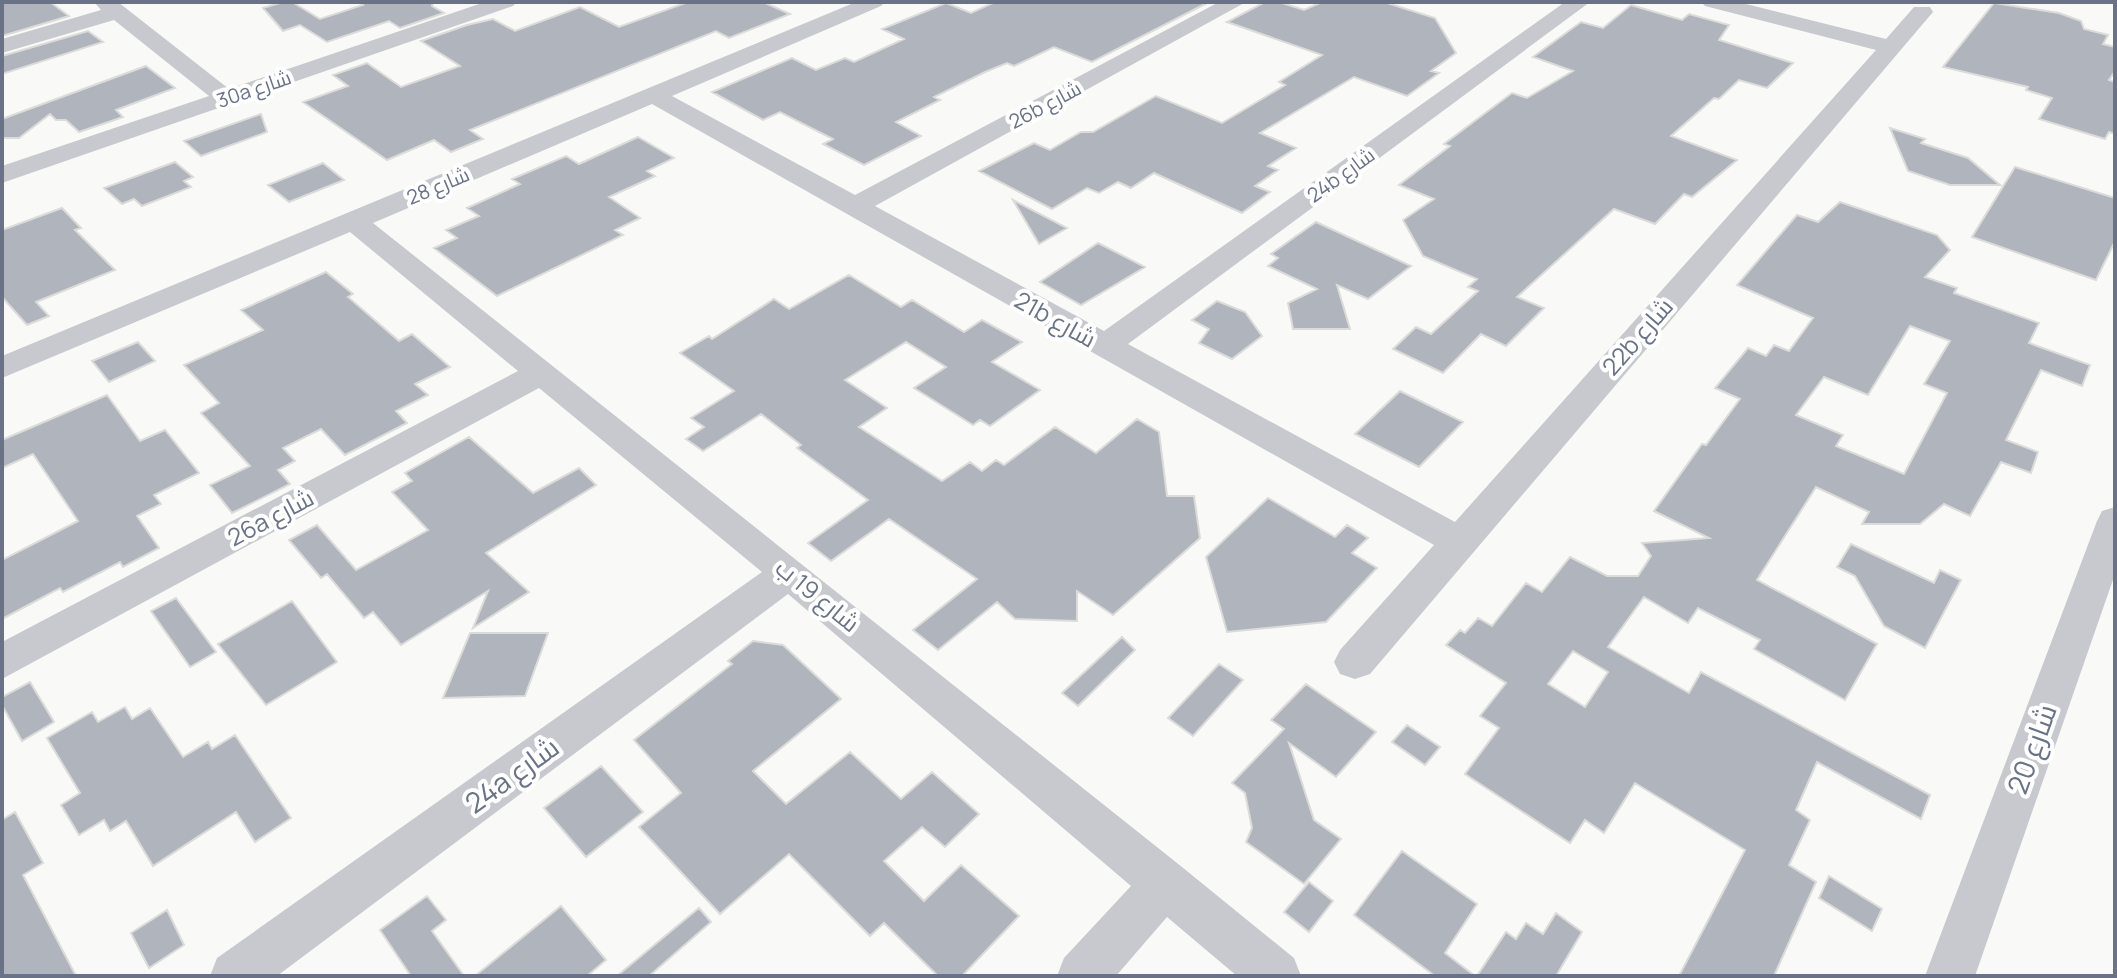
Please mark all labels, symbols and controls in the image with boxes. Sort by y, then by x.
street label: 30a شارع [213,63,295,115]
street label: 26b شارع [1004,74,1086,136]
street label: 24b شارع [1301,141,1381,209]
street label: شارع 28 [402,160,474,212]
street label: 21b شارع [1009,283,1102,355]
street label: 22b شارع [1594,290,1681,383]
street label: 26a شارع [221,480,320,554]
street label: شارع 19 ب [768,551,867,640]
street label: شارع 20 [1997,699,2066,799]
street label: 24a شارع [457,727,567,822]

